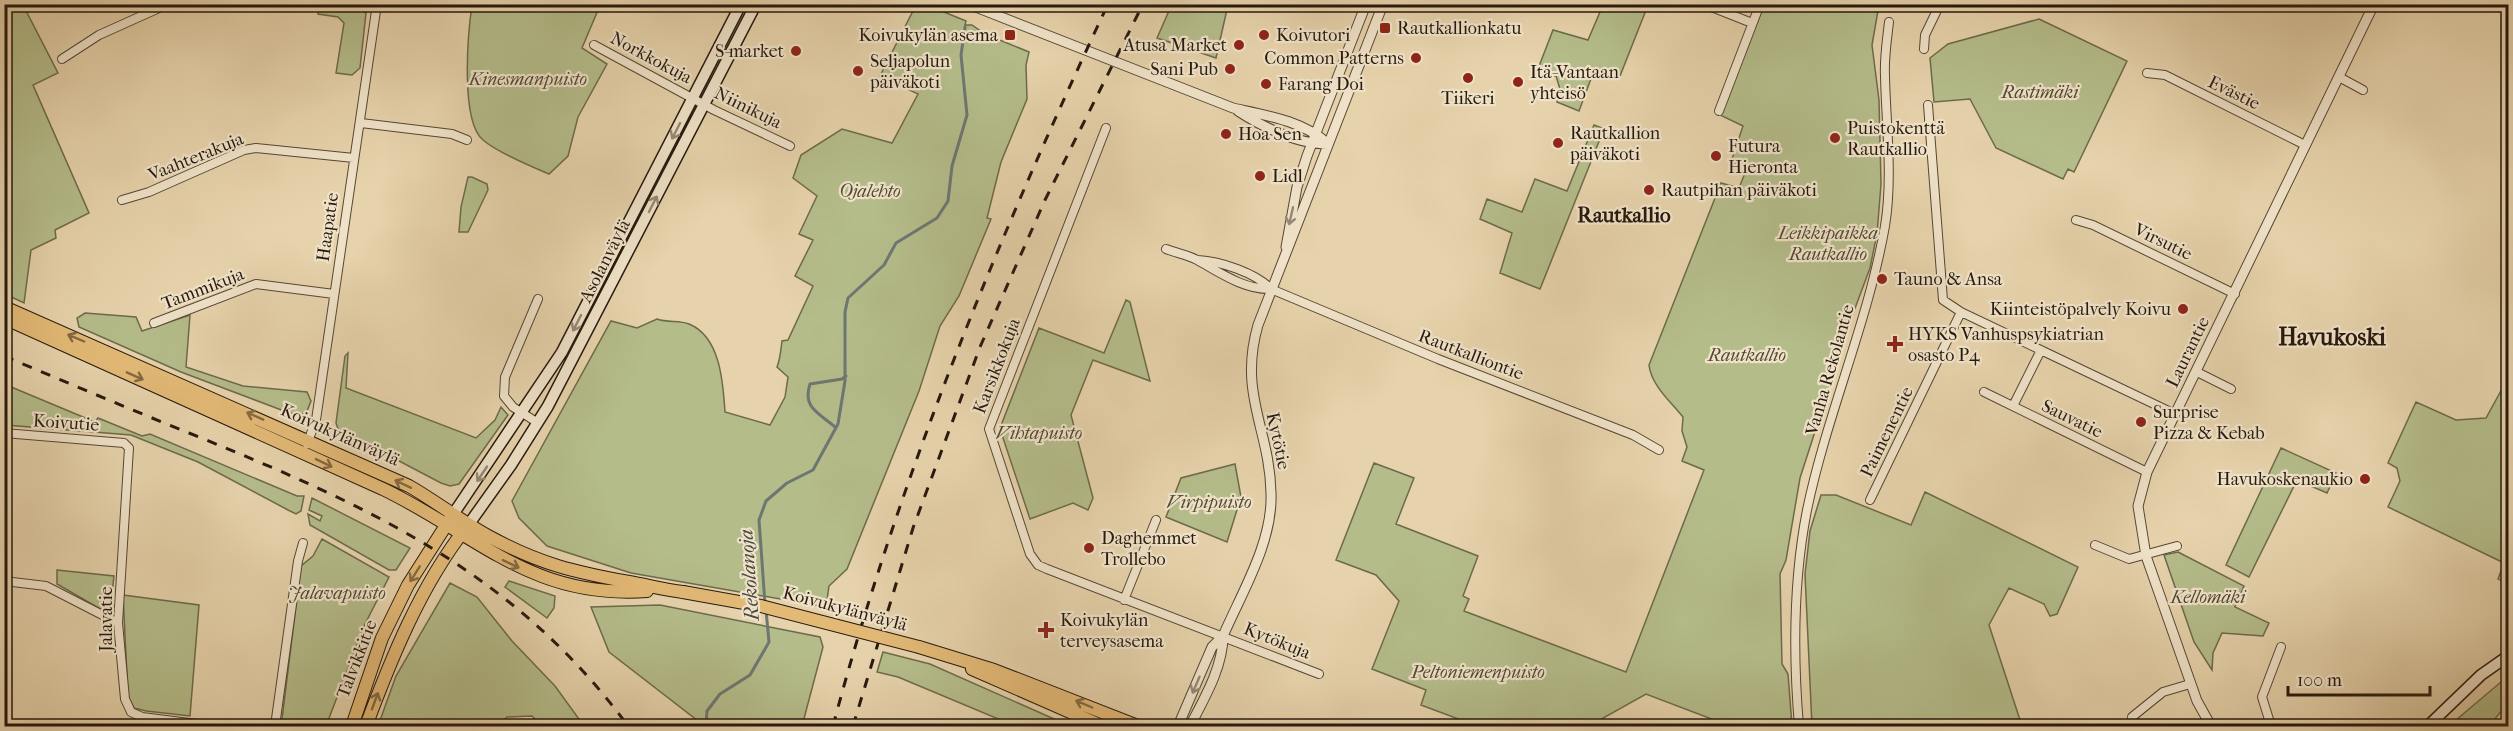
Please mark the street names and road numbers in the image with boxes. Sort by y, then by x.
street label: Norkkokuja [607,28,696,89]
street label: Evästie [2205,72,2263,115]
street label: Niinikuja [711,83,786,134]
street label: Vaahterakuja [144,128,247,186]
street label: Haapatie [313,191,343,263]
street label: Asolanväylä [575,215,635,307]
street label: Virsutie [2130,219,2196,265]
street label: Tammikuja [159,263,248,314]
street label: Vanha Rekolantie [1801,302,1859,439]
street label: Laurantie [2162,313,2214,391]
street label: Karsikkokuja [969,315,1025,417]
street label: Rautkalliontie [1416,325,1527,385]
street label: Paimenentie [1856,383,1918,481]
street label: Sauvatie [2038,395,2106,443]
street label: Koivukylänväylä [277,399,403,471]
street label: Koivutie [32,410,100,436]
street label: Kytötie [1262,410,1294,472]
street label: Koivukylänväylä [781,582,910,636]
street label: Jalavatie [96,586,117,654]
street label: Talvikkitie [332,617,382,701]
street label: Kytökuja [1241,618,1314,664]

